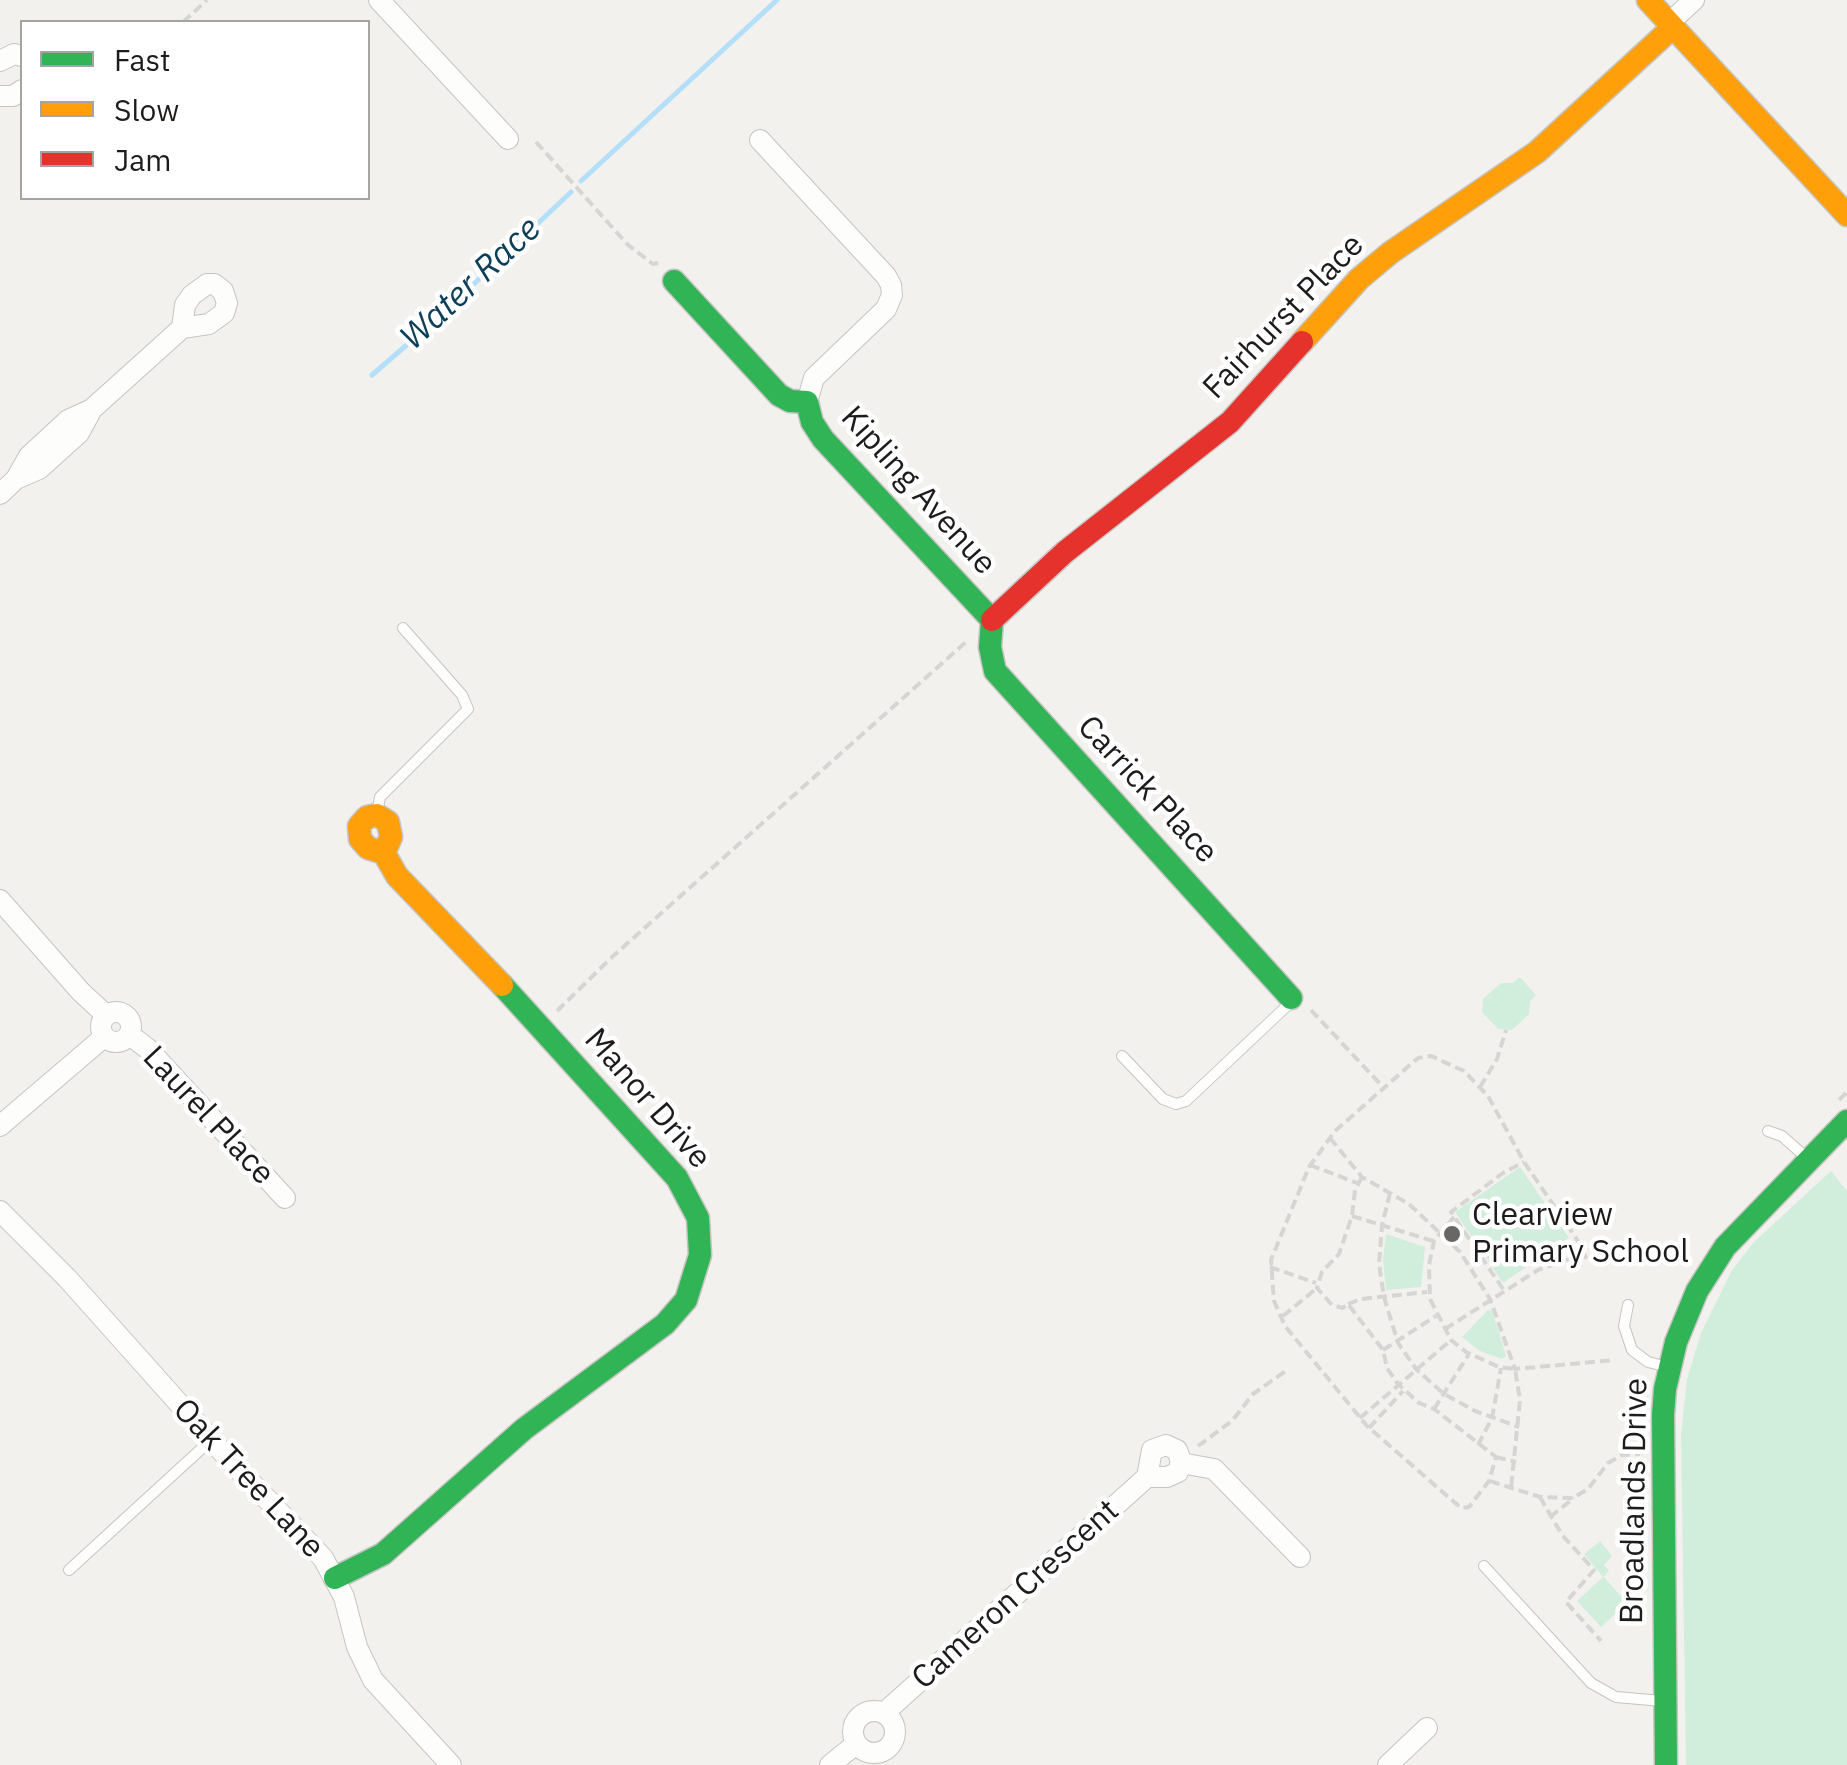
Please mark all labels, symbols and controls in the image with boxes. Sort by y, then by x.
legend [20,20,370,200]
text: Fast [114,40,171,79]
text: Slow [114,90,179,129]
text: Jam [114,140,172,179]
water label: Water Race [392,209,550,359]
street label: Fairhurst Place [1196,227,1372,407]
street label: Kipling Avenue [832,399,1004,583]
street label: Carrick Place [1069,708,1225,872]
street label: Manor Drive [576,1021,718,1177]
street label: Laurel Place [134,1039,282,1193]
place label: Clearview Primary School [1472,1197,1689,1272]
marker: Clearview Primary School [1441,1223,1463,1245]
street label: Broadlands Drive [1614,1378,1656,1624]
street label: Oak Tree Lane [164,1391,332,1567]
street label: Cameron Crescent [905,1492,1127,1698]

